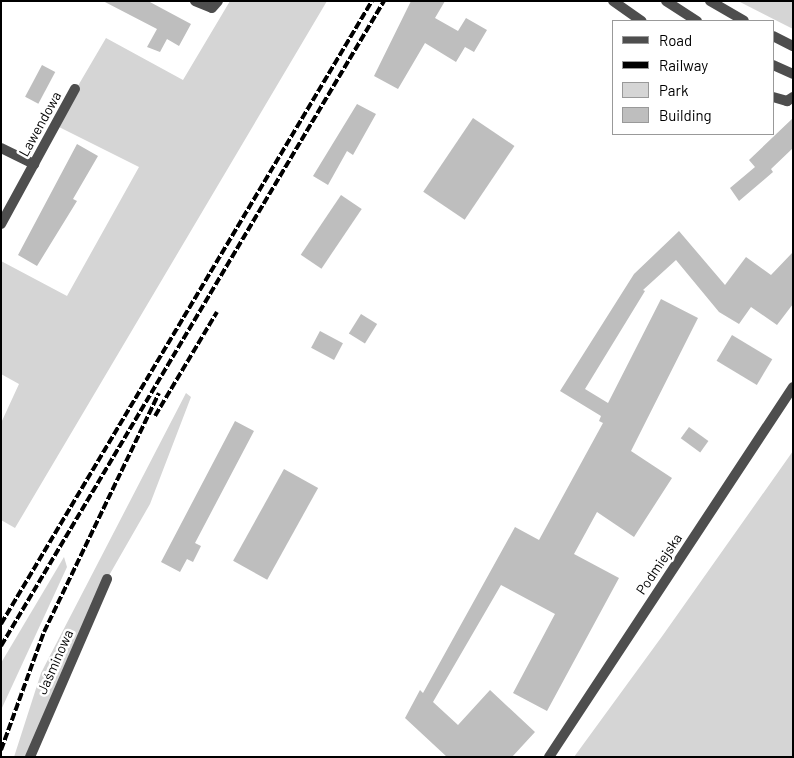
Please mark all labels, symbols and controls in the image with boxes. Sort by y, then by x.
legend [612,20,774,135]
text: Road [659,31,692,49]
text: Railway [659,56,708,74]
text: Park [659,81,688,99]
street label: Lawendowa [15,88,65,160]
text: Building [659,106,712,124]
street label: Podmiejska [632,530,686,598]
street label: Jaśminowa [33,627,77,697]

